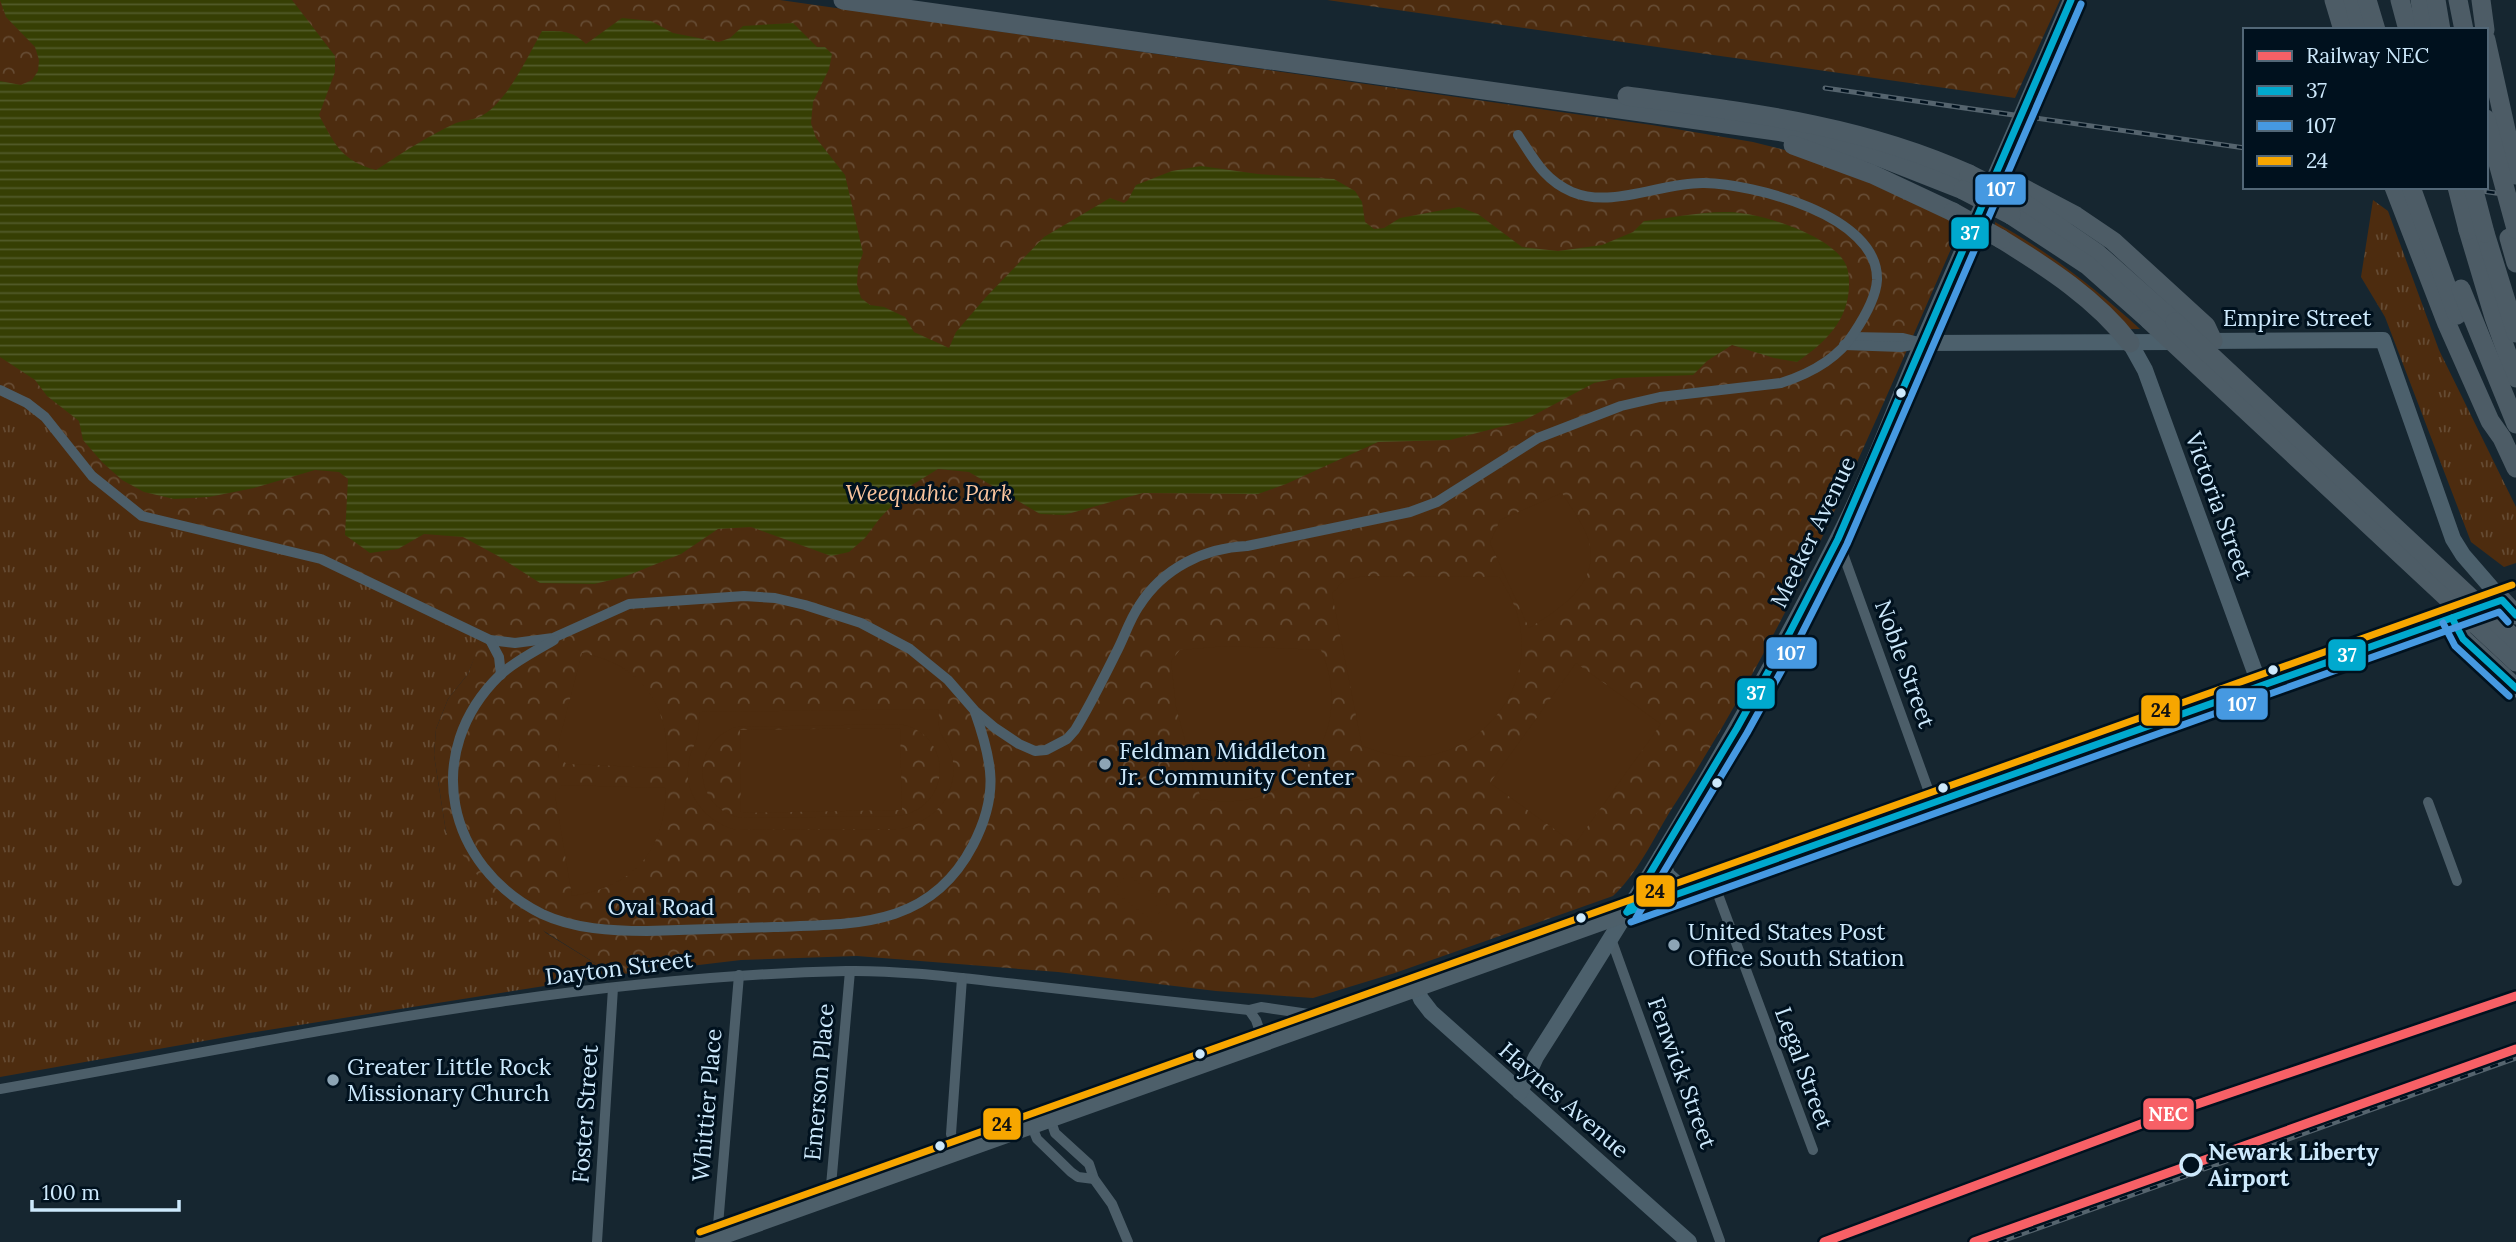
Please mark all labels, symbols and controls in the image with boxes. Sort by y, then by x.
legend [2243,28,2488,189]
text: Railway NEC [2306,42,2429,69]
text: 37 [2306,77,2327,104]
text: 107 [2306,112,2336,139]
text: 24 [2306,147,2328,174]
line badge: 107 [1974,173,2027,206]
text: 107 [1987,177,2015,201]
line badge: 37 [1950,216,1990,250]
text: 37 [1960,221,1980,245]
street label: Empire Street [2223,303,2371,332]
unlabelled marker [1894,386,1908,400]
street label: Victoria Street [2179,427,2260,584]
street label: Meeker Avenue [1763,451,1862,612]
park label: Weequahic Park [845,478,1013,507]
street label: Noble Street [1869,596,1942,732]
line badge: 107 [1765,636,1818,670]
line badge: 37 [2327,638,2367,672]
text: 107 [1777,641,1805,665]
text: 37 [2337,643,2357,667]
unlabelled marker [2266,663,2280,677]
line badge: 37 [1736,677,1776,710]
text: 37 [1746,681,1766,705]
line badge: 107 [2215,687,2269,721]
text: 107 [2228,692,2256,716]
line badge: 24 [2140,694,2181,727]
text: 24 [2151,698,2171,722]
place label: Feldman Middleton Jr. Community Center [1118,736,1354,791]
marker: Feldman Middleton Jr. Community Center [1097,756,1113,772]
unlabelled marker [1710,776,1724,790]
unlabelled marker [1936,781,1950,795]
line badge: 24 [1635,874,1676,908]
text: 24 [1645,879,1665,903]
street label: Oval Road [607,892,715,921]
unlabelled marker [1574,911,1588,925]
place label: United States Post Office South Station [1688,917,1905,972]
marker: United States Post Office South Station [1666,937,1682,953]
street label: Dayton Street [543,944,694,991]
street label: Fenwick Street [1642,993,1723,1153]
street label: Emerson Place [797,1002,840,1162]
street label: Legal Street [1769,1003,1840,1133]
street label: Whittier Place [685,1027,728,1183]
street label: Haynes Avenue [1493,1035,1635,1164]
street label: Foster Street [565,1044,604,1184]
unlabelled marker [1193,1047,1207,1061]
place label: Greater Little Rock Missionary Church [347,1052,552,1107]
marker: Greater Little Rock Missionary Church [325,1072,341,1088]
line badge: NEC [2142,1097,2195,1131]
text: NEC [2148,1102,2188,1126]
line badge: 24 [982,1107,1022,1141]
text: 24 [992,1112,1012,1136]
place label: Newark Liberty Airport [2208,1137,2379,1192]
unlabelled marker [933,1139,947,1153]
marker: Newark Liberty Airport [2180,1154,2202,1176]
scale bar [32,1168,178,1212]
text: 100 m [42,1179,100,1206]

